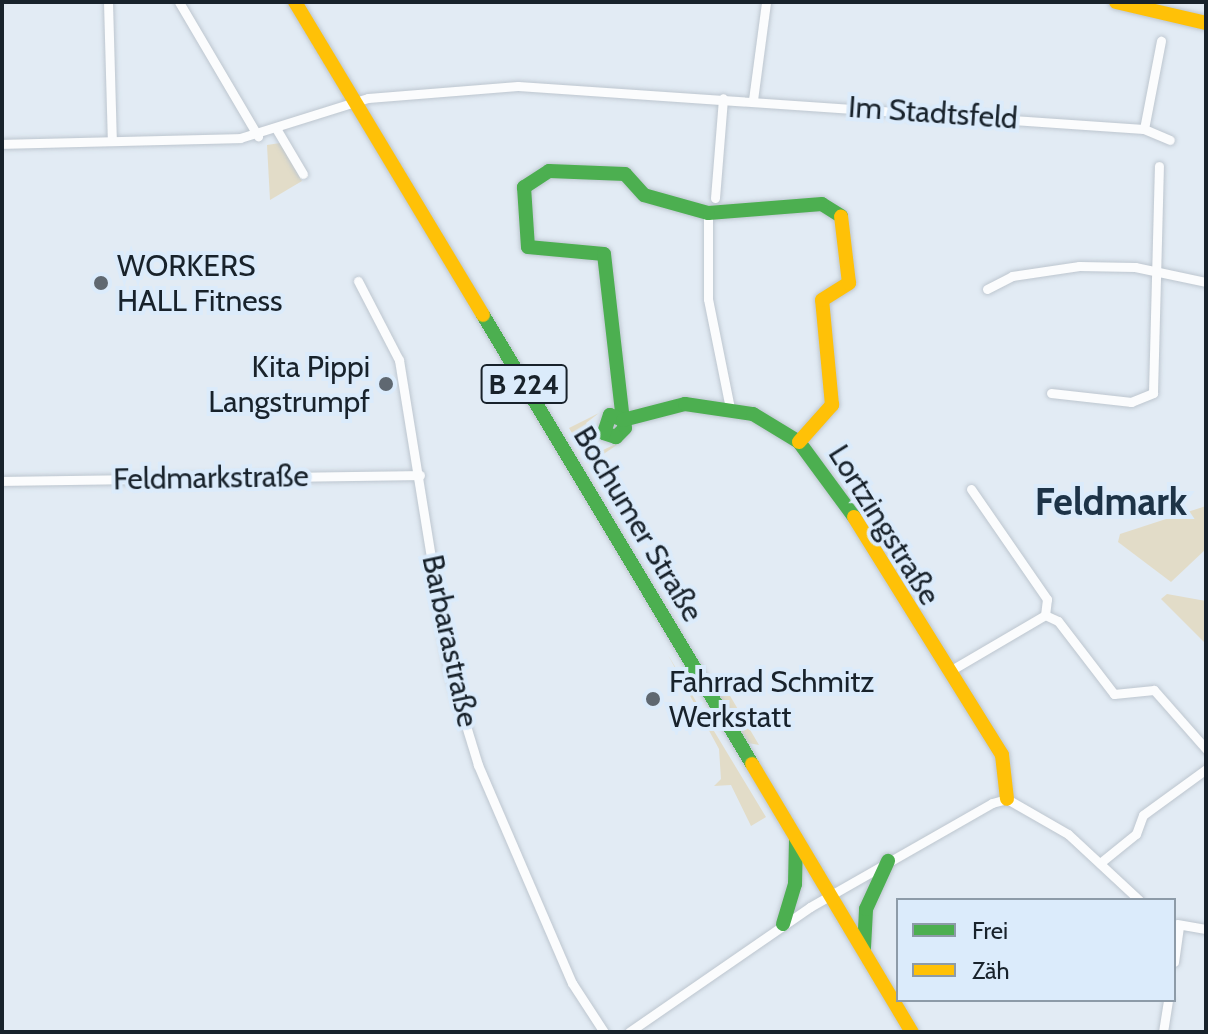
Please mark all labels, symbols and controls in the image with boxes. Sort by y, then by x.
street label: Im Stadtsfeld [847,89,1019,137]
place label: WORKERS HALL Fitness [117,248,282,318]
marker: WORKERS HALL Fitness [92,274,110,292]
place label: Kita Pippi Langstrumpf [208,349,370,420]
road number: B 224 [480,360,568,408]
marker: Kita Pippi Langstrumpf [377,375,395,393]
street label: Bochumer Straße [566,420,710,628]
street label: Lortzingstraße [821,438,947,612]
street label: Feldmarkstraße [113,458,309,498]
district label: Feldmark [1035,479,1187,525]
street label: Barbarastraße [414,552,486,730]
place label: Fahrrad Schmitz Werkstatt [669,664,874,734]
marker: Fahrrad Schmitz Werkstatt [644,690,662,708]
legend [896,898,1176,1002]
text: Frei [972,916,1008,945]
text: Zäh [972,956,1009,985]

